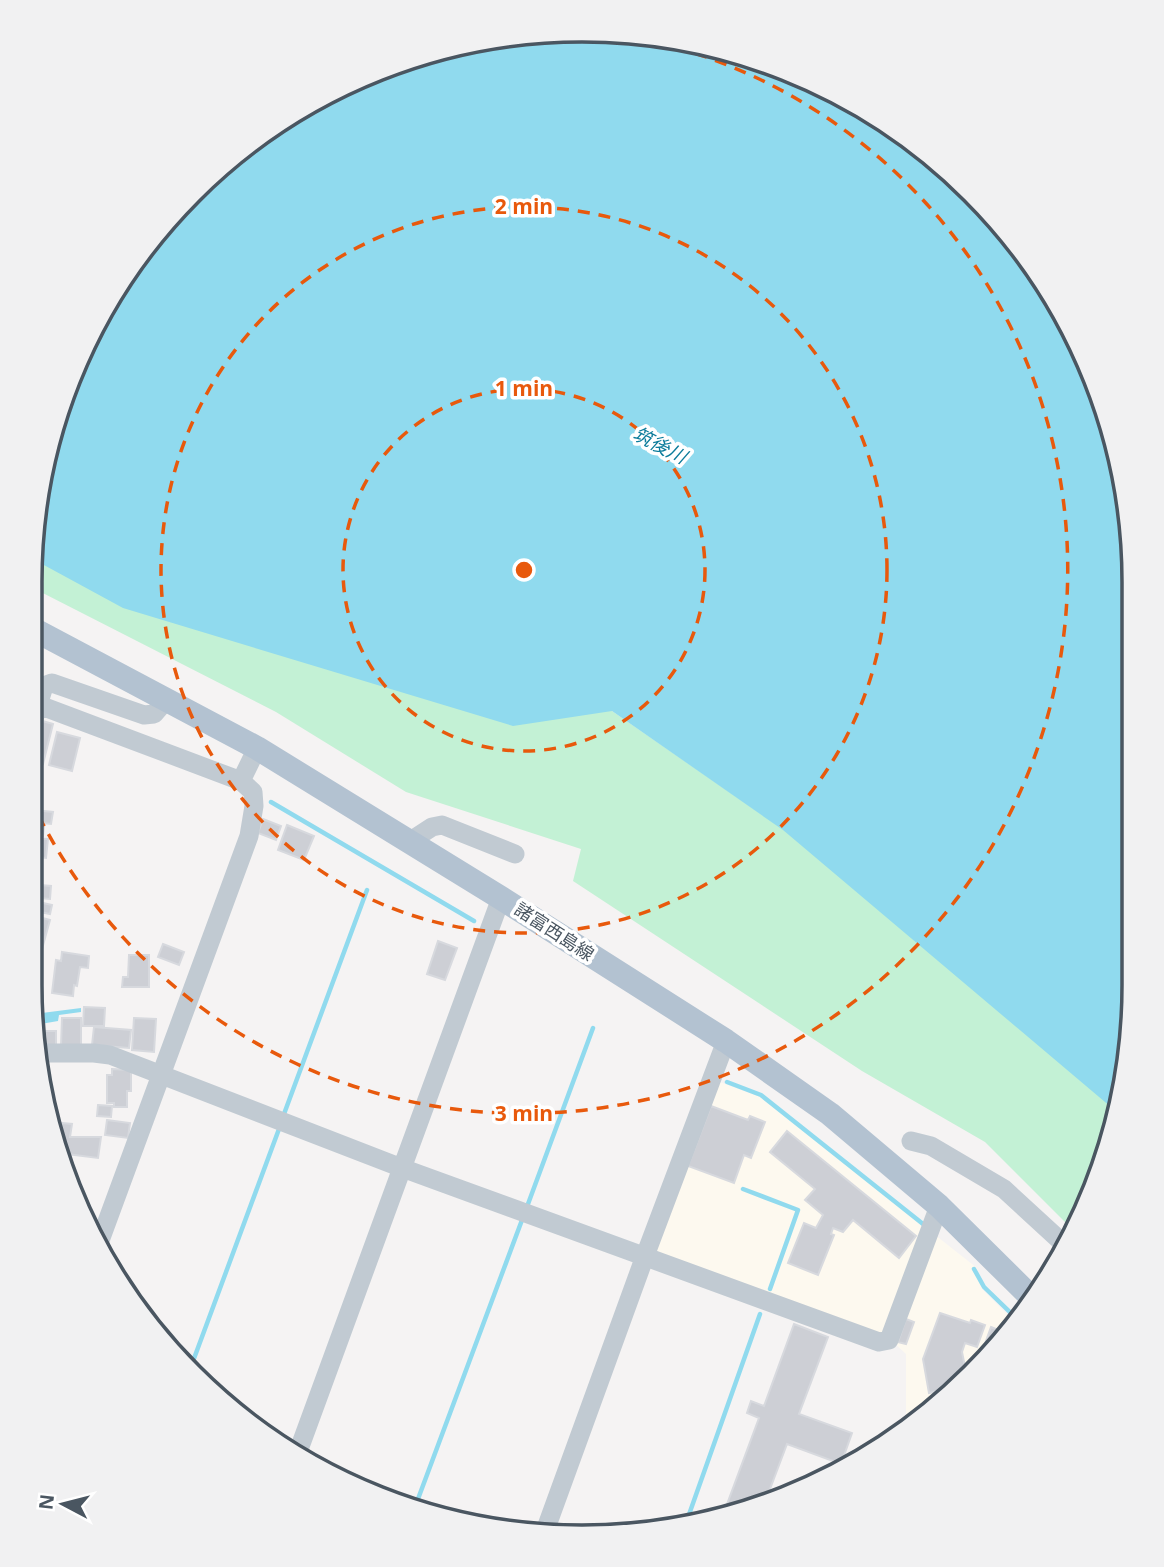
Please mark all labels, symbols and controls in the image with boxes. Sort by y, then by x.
text: 2 min [495,192,553,220]
text: 1 min [495,374,553,402]
water label: 筑後川 [629,420,693,470]
centre of rings [512,558,536,582]
street label: 諸富西島線 [510,897,599,966]
text: 3 min [495,1099,553,1127]
north arrow [28,1469,98,1539]
text: N [32,1493,60,1511]

